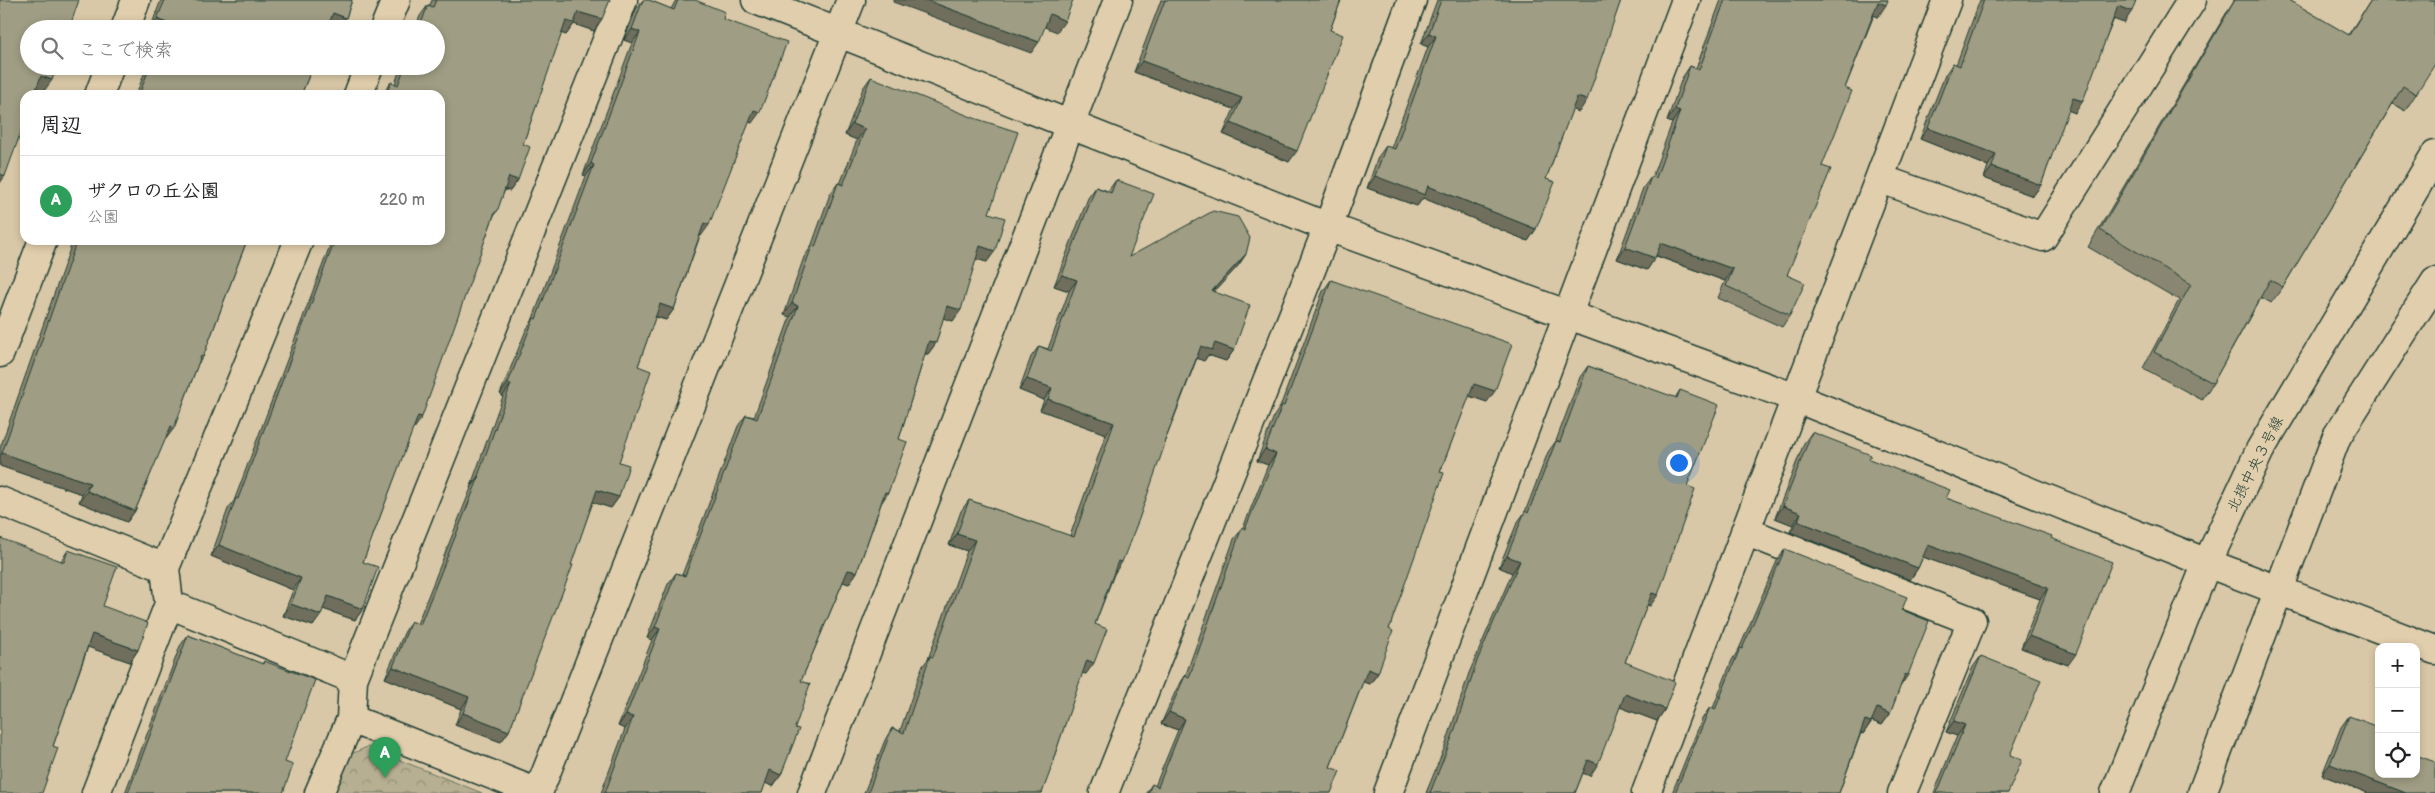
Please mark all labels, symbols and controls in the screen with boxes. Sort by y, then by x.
search box [20,20,445,75]
icon: search [38,34,66,62]
text: ここで検索 [78,39,173,62]
text: 周辺 [40,113,82,138]
text: ザクロの丘公園 [87,180,220,203]
text: A [51,191,61,210]
text: 220 m [379,191,425,210]
text: 公園 [87,208,119,227]
street label: 北摂中央３号線 [2223,413,2288,515]
your location [1666,450,1692,476]
map controls [2375,643,2420,778]
button: + [2375,643,2420,688]
button: − [2375,688,2420,733]
button: locate [2375,733,2420,778]
pin: A [369,737,401,778]

